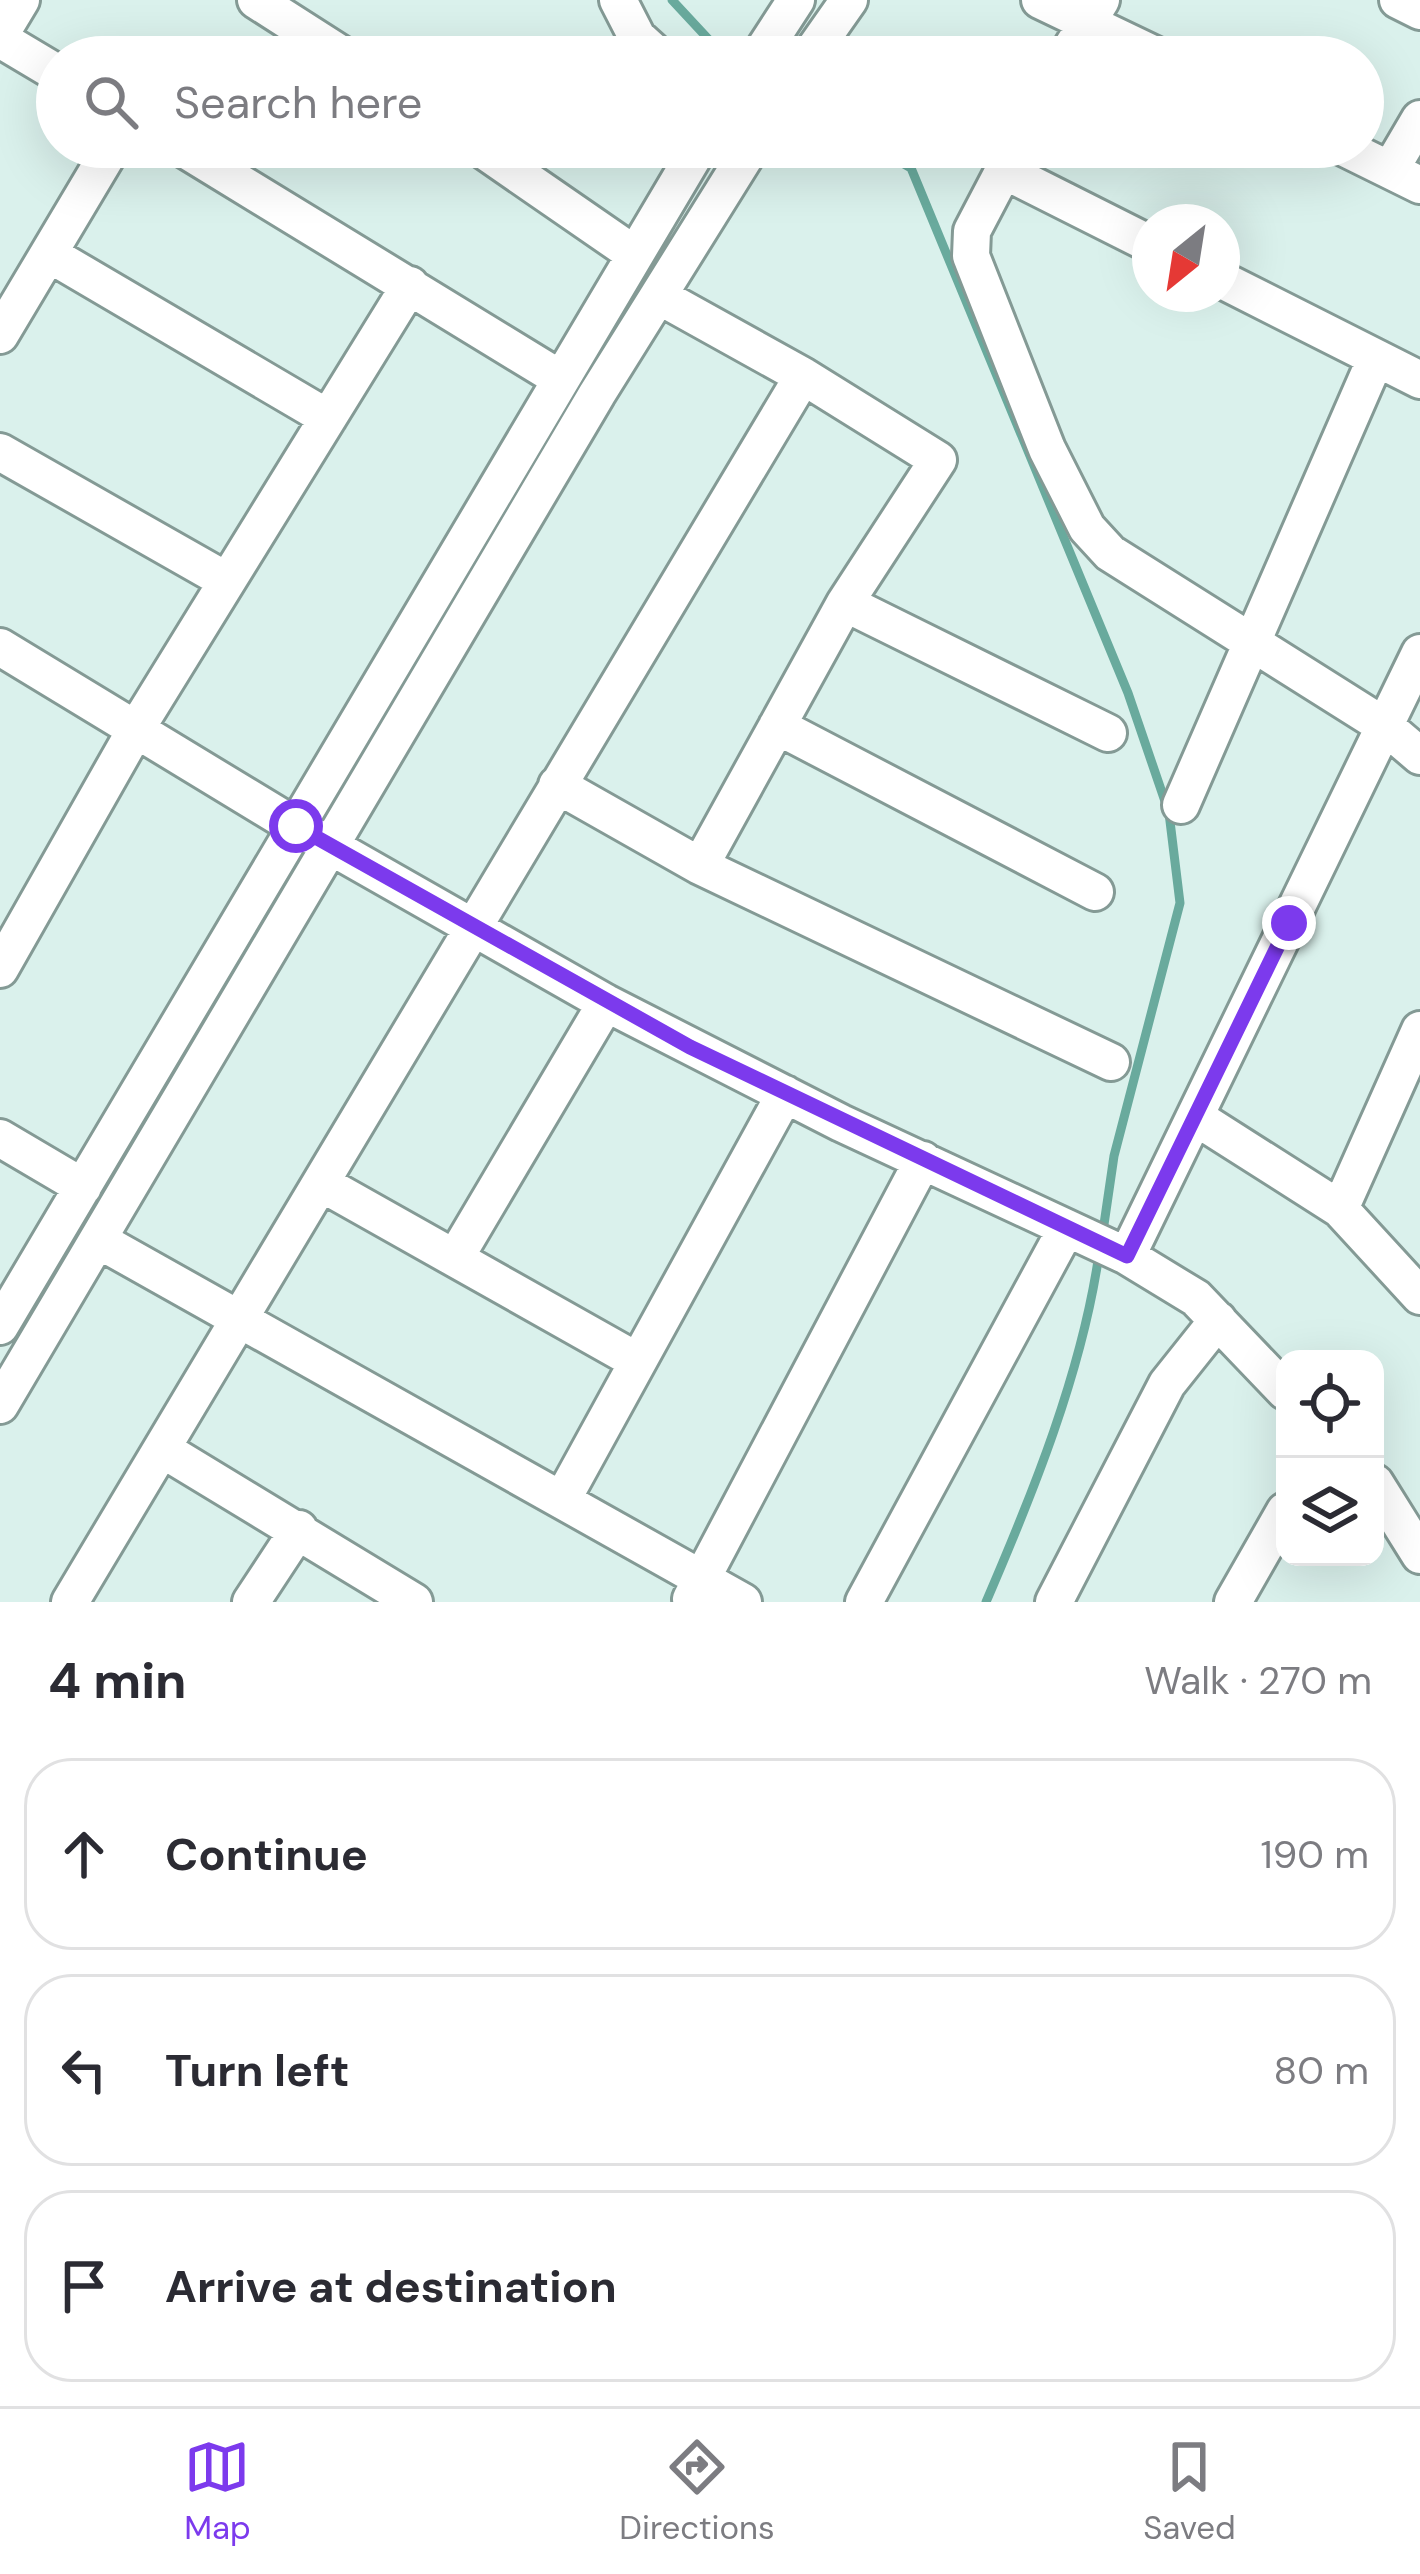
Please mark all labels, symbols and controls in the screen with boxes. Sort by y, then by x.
search box [36,36,1384,168]
icon: search [78,69,144,135]
text: Search here [174,73,422,132]
north arrow [1132,204,1240,312]
route start [269,799,323,853]
route end [1262,896,1316,950]
map controls [1276,1350,1384,1566]
button: locate [1276,1350,1384,1458]
button: layers [1276,1458,1384,1566]
text: 4 min [48,1647,187,1714]
text: Walk · 270 m [1144,1655,1372,1706]
icon: ahead [51,1821,117,1887]
text: Continue [165,1825,368,1884]
text: 190 m [1261,1829,1369,1880]
icon: left [51,2037,117,2103]
text: Turn left [165,2041,349,2100]
text: 80 m [1273,2045,1369,2096]
icon: arrive [51,2253,117,2319]
text: Arrive at destination [165,2257,617,2316]
tab: Map [184,2434,251,2549]
tab: Directions [619,2434,775,2549]
tab: Saved [1143,2434,1236,2549]

